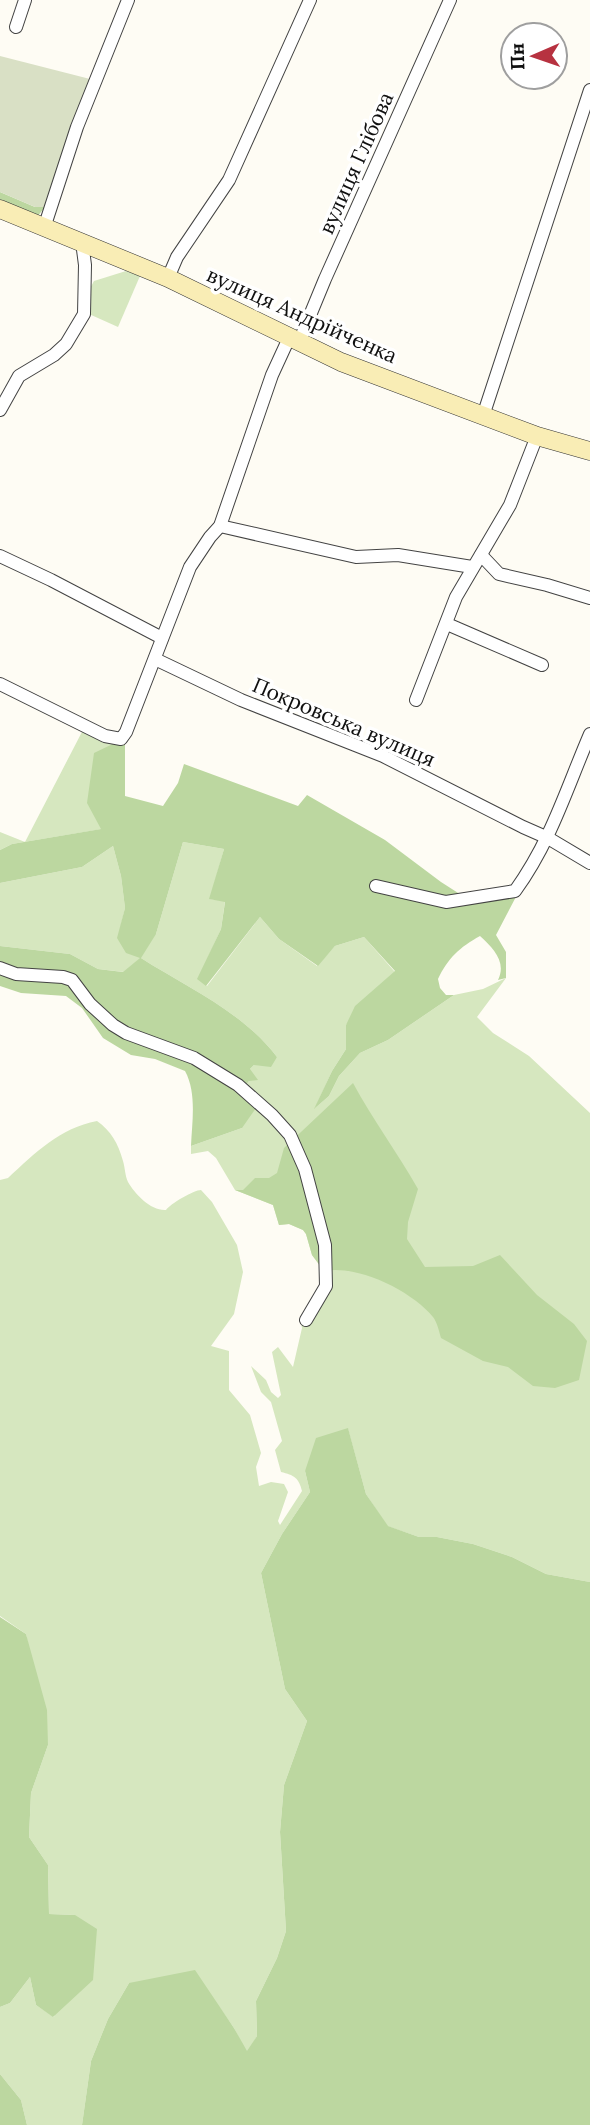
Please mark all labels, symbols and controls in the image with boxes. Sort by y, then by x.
north arrow [499,21,569,91]
text: Пн [505,42,529,71]
street label: вулиця Глібова [313,88,399,238]
street label: вулиця Андрійченка [202,261,402,369]
street label: Покровська вулиця [248,671,440,773]

